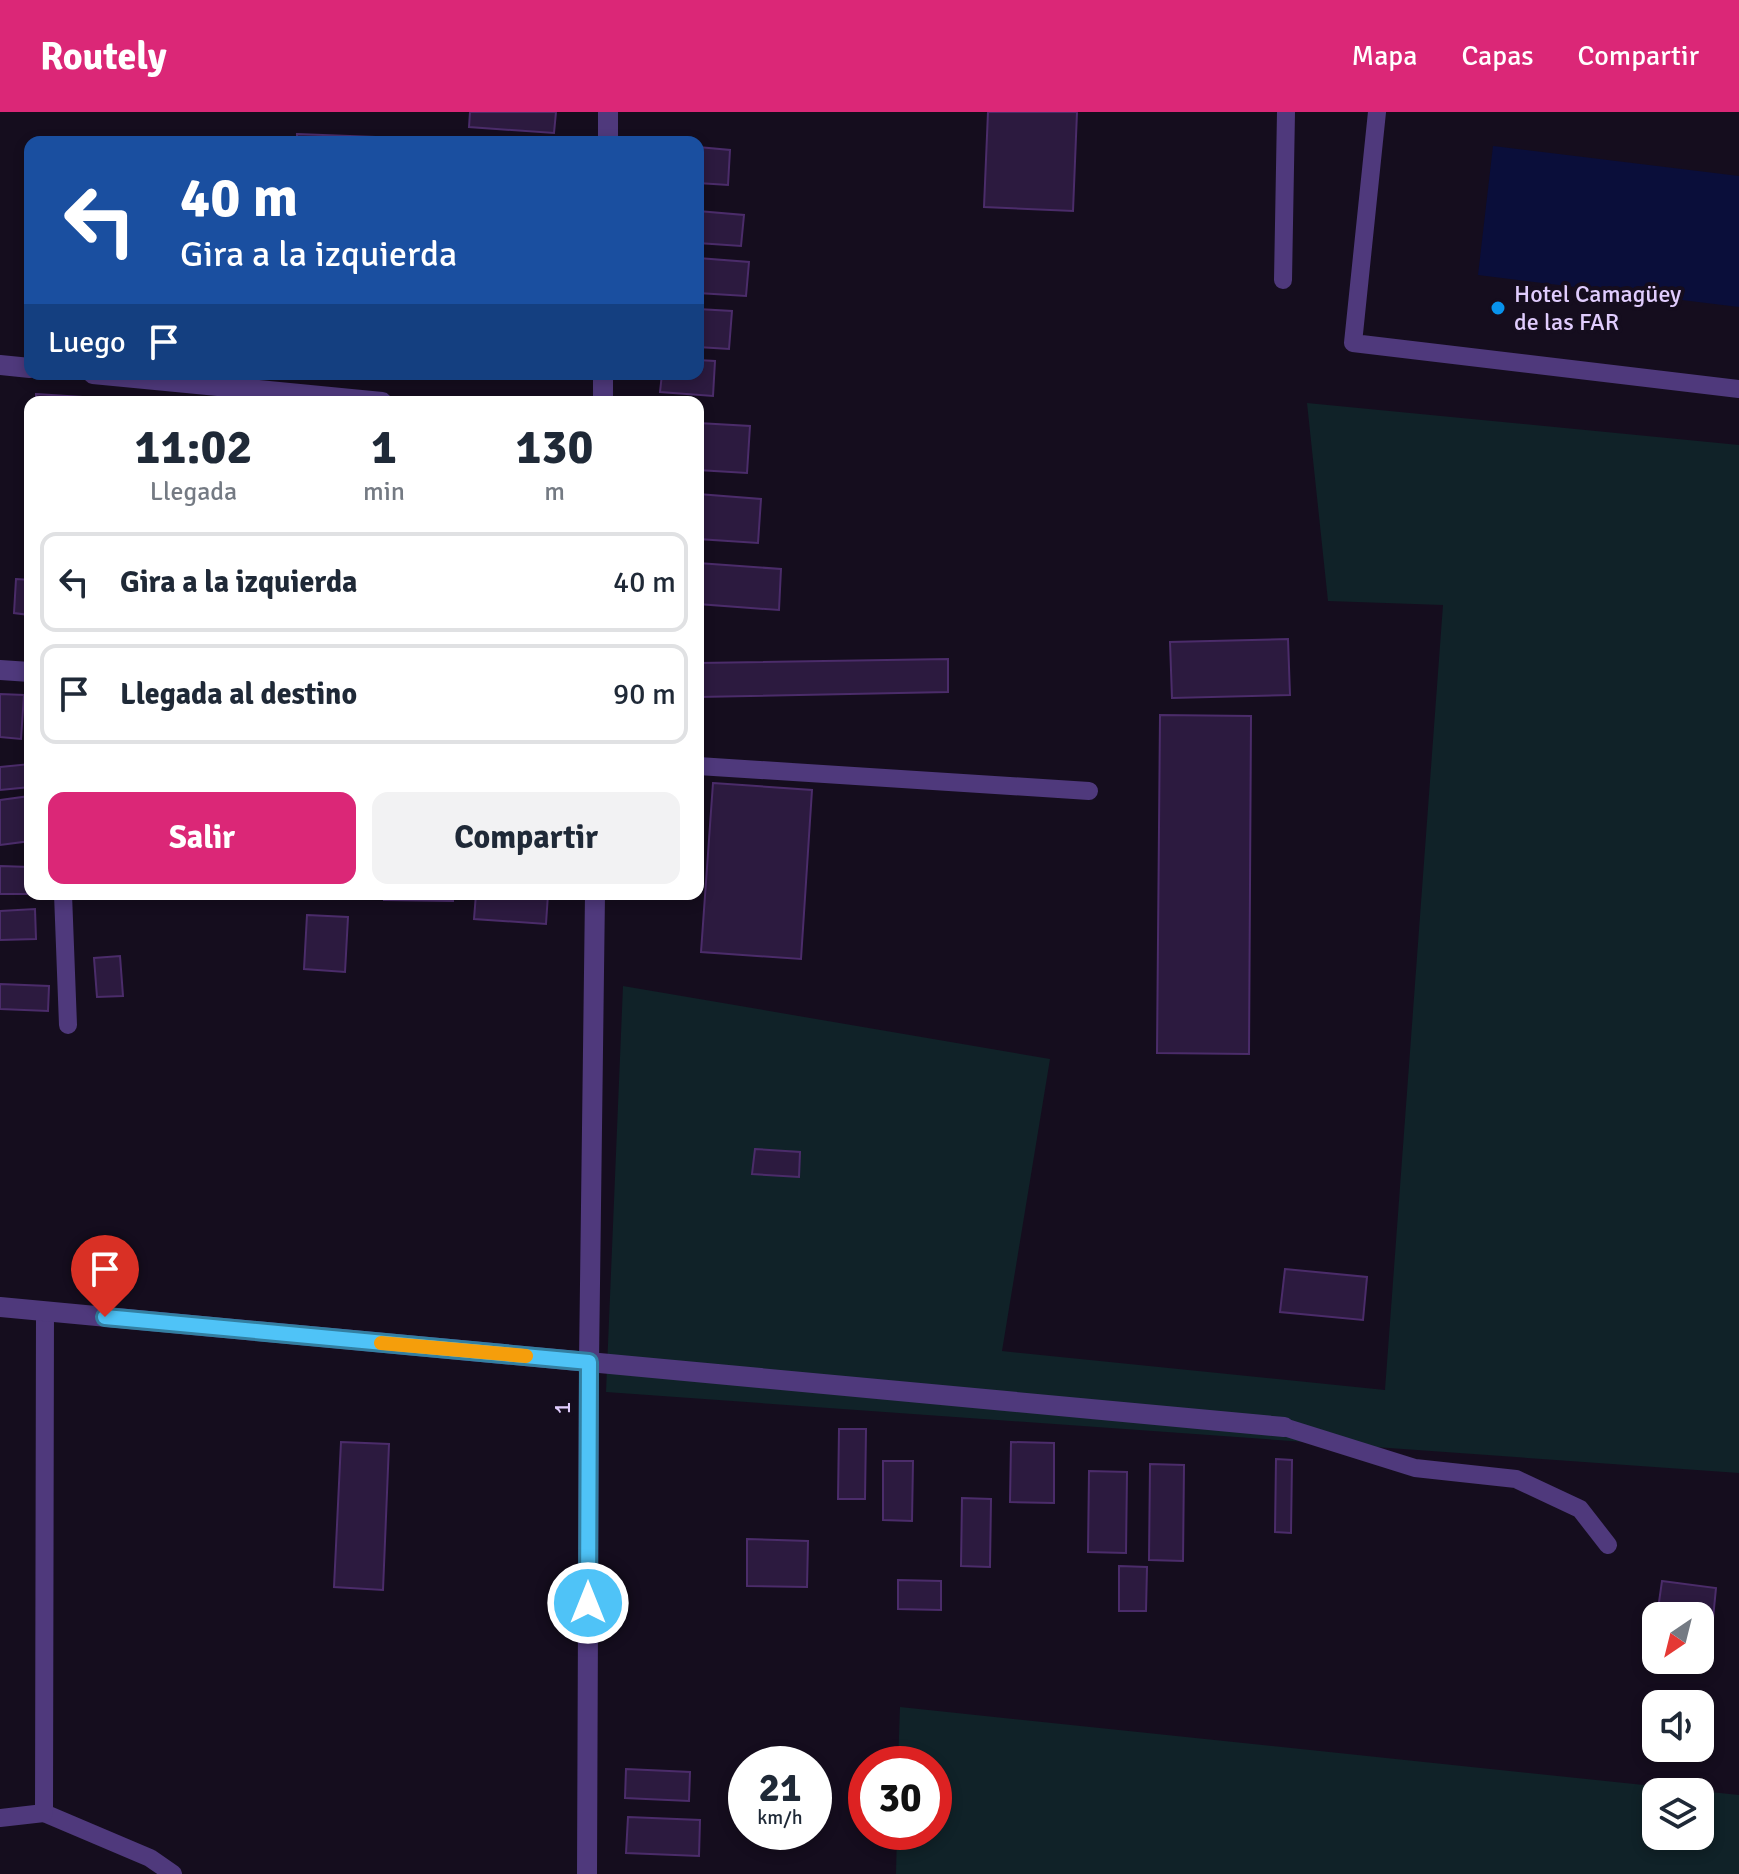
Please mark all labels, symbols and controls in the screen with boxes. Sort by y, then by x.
text: Routely [40,33,167,80]
text: Mapa [1352,39,1417,73]
text: Capas [1461,39,1534,73]
text: Compartir [1578,39,1699,73]
text: 40 m [180,163,298,232]
icon: left [48,168,152,272]
text: Gira a la izquierda [180,232,457,277]
place label: Hotel Camagüey de las FAR [1514,279,1681,337]
marker: Hotel Camagüey de las FAR [1489,299,1507,317]
icon: arrive [142,320,186,364]
text: Luego [48,324,126,361]
text: 11:02 [135,418,252,477]
text: 1 [371,418,397,477]
text: 130 [516,418,593,477]
text: Llegada [150,476,237,508]
text: min [363,476,405,508]
text: m [544,476,565,508]
icon: left [52,560,96,604]
text: Gira a la izquierda [120,564,357,601]
text: 40 m [613,564,676,601]
icon: arrive [52,672,96,716]
text: Llegada al destino [120,676,357,713]
text: 90 m [613,676,676,713]
button: Salir [48,792,356,884]
button: Compartir [372,792,680,884]
pin [71,1235,139,1317]
icon: arrive [83,1247,127,1291]
street label: 1 [547,1402,577,1414]
position arrow [546,1561,630,1645]
north arrow [1642,1602,1714,1674]
map controls [1642,1602,1714,1850]
button: sound [1642,1690,1714,1762]
speed limit sign: 30 [848,1746,952,1850]
text: 21 [758,1763,802,1813]
button: layers [1642,1778,1714,1850]
text: km/h [757,1805,803,1830]

